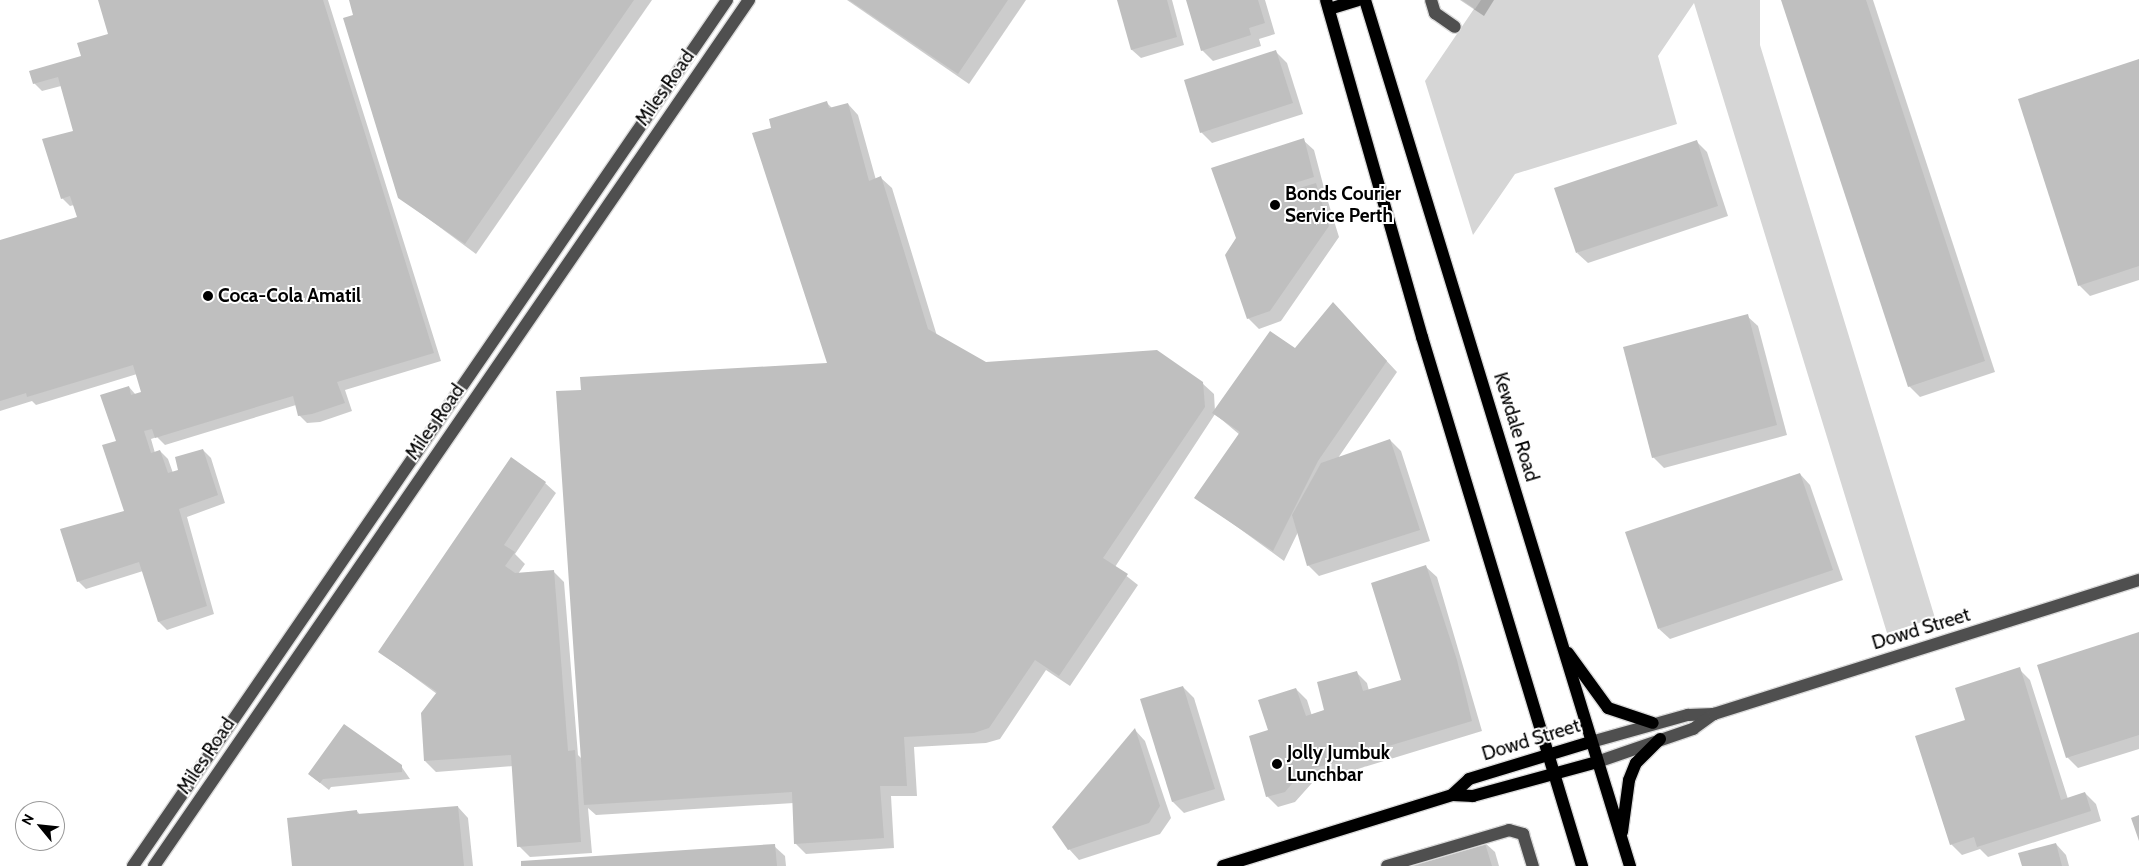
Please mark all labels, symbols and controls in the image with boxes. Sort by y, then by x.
street label: Miles Road [631,46,699,130]
place label: Bonds Courier Service Perth [1285,183,1401,227]
marker: Bonds Courier Service Perth [1269,199,1281,211]
place label: Coca-Cola Amatil [218,285,361,307]
marker: Coca-Cola Amatil [202,290,214,302]
street label: Kewdale Road [1489,370,1543,484]
street label: Miles Road [401,380,469,464]
street label: Dowd Street [1869,603,1973,655]
street label: Miles Road [172,714,240,798]
street label: Dowd Street [1479,714,1583,766]
place label: Jolly Jumbuk Lunchbar [1287,742,1390,786]
marker: Jolly Jumbuk Lunchbar [1271,758,1283,770]
north arrow [15,801,65,851]
text: N [17,811,38,828]

